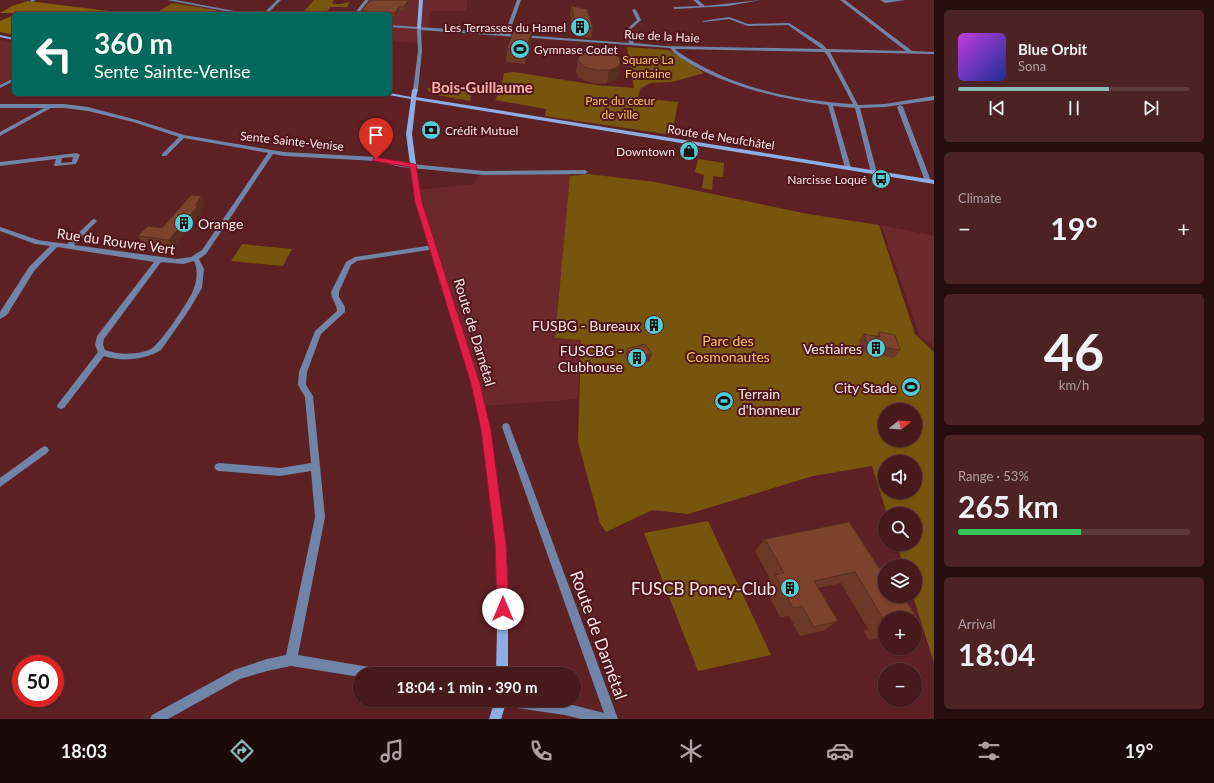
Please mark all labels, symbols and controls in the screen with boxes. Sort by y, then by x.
building icon: Les Terrasses du Hamel [569,16,591,38]
place label: Les Terrasses du Hamel [444,20,566,35]
text: 360 m [94,26,173,60]
street label: Rue de la Haie [624,27,700,45]
icon: left [28,28,80,80]
sports icon: Gymnase Codet [509,38,531,60]
text: Blue Orbit [1018,40,1087,58]
place label: Gymnase Codet [534,42,619,57]
park label: Square La Fontaine [622,52,674,81]
text: Sona [1018,58,1046,74]
text: Sente Sainte-Venise [94,60,251,82]
district label: Bois-Guillaume [431,78,533,96]
park label: Parc du cœur de ville [585,93,655,122]
icon: previous [986,97,1008,119]
icon: pause [1063,97,1085,119]
icon: next [1140,97,1162,119]
pin [359,118,393,159]
bank icon: Crédit Mutuel [420,119,442,141]
street label: Route de Neufchâtel [666,121,776,153]
place label: Crédit Mutuel [445,123,518,138]
icon: arrive [365,124,387,146]
street label: Sente Sainte-Venise [239,128,345,154]
shop icon: Downtown [678,140,700,162]
place label: Downtown [616,144,675,159]
bus stop icon: Narcisse Loqué [870,168,892,190]
place label: Narcisse Loqué [787,172,867,187]
text: Climate [958,190,1001,206]
text: 19° [1050,210,1098,246]
building icon: Orange [173,212,195,234]
place label: Orange [198,215,243,232]
text: − [958,215,971,242]
text: + [1177,215,1190,242]
street label: Rue du Rouvre Vert [56,224,176,258]
street label: Route de Darnétal [451,276,499,388]
building icon: FUSBG - Bureaux [643,314,665,336]
place label: FUSBG - Bureaux [532,317,640,334]
text: 46 [1044,320,1104,382]
park label: Parc des Cosmonautes [686,332,770,365]
building icon: Vestiaires [865,337,887,359]
place label: Vestiaires [803,340,862,357]
place label: FUSCBG - Clubhouse [558,342,623,375]
building icon: FUSCBG - Clubhouse [626,347,648,369]
sports icon: City Stade [900,376,922,398]
text: km/h [1059,377,1089,393]
place label: City Stade [834,379,897,396]
place label: Terrain d'honneur [738,385,800,418]
sports icon: Terrain d'honneur [713,390,735,412]
north arrow [878,403,922,447]
map controls [878,403,922,707]
button: sound [878,455,922,499]
text: Range · 53% [958,468,1029,484]
text: 265 km [958,488,1059,524]
button: search [878,507,922,551]
button: layers [878,559,922,603]
street label: Route de Darnétal [566,568,632,702]
building icon: FUSCB Poney-Club [779,577,801,599]
place label: FUSCB Poney-Club [631,578,776,599]
position arrow [482,588,524,630]
button: + [878,611,922,655]
text: Arrival [958,616,995,632]
text: 18:04 [958,636,1035,672]
speed limit sign: 50 [12,655,64,707]
button: − [878,663,922,707]
text: 18:04 · 1 min · 390 m [397,678,537,696]
icon: directions [228,737,256,765]
icon: music [378,737,406,765]
icon: phone [527,737,555,765]
icon: climate [677,737,705,765]
icon: car [826,737,854,765]
icon: filters [975,737,1003,765]
text: 18:03 [61,740,107,762]
text: 19° [1125,740,1153,762]

